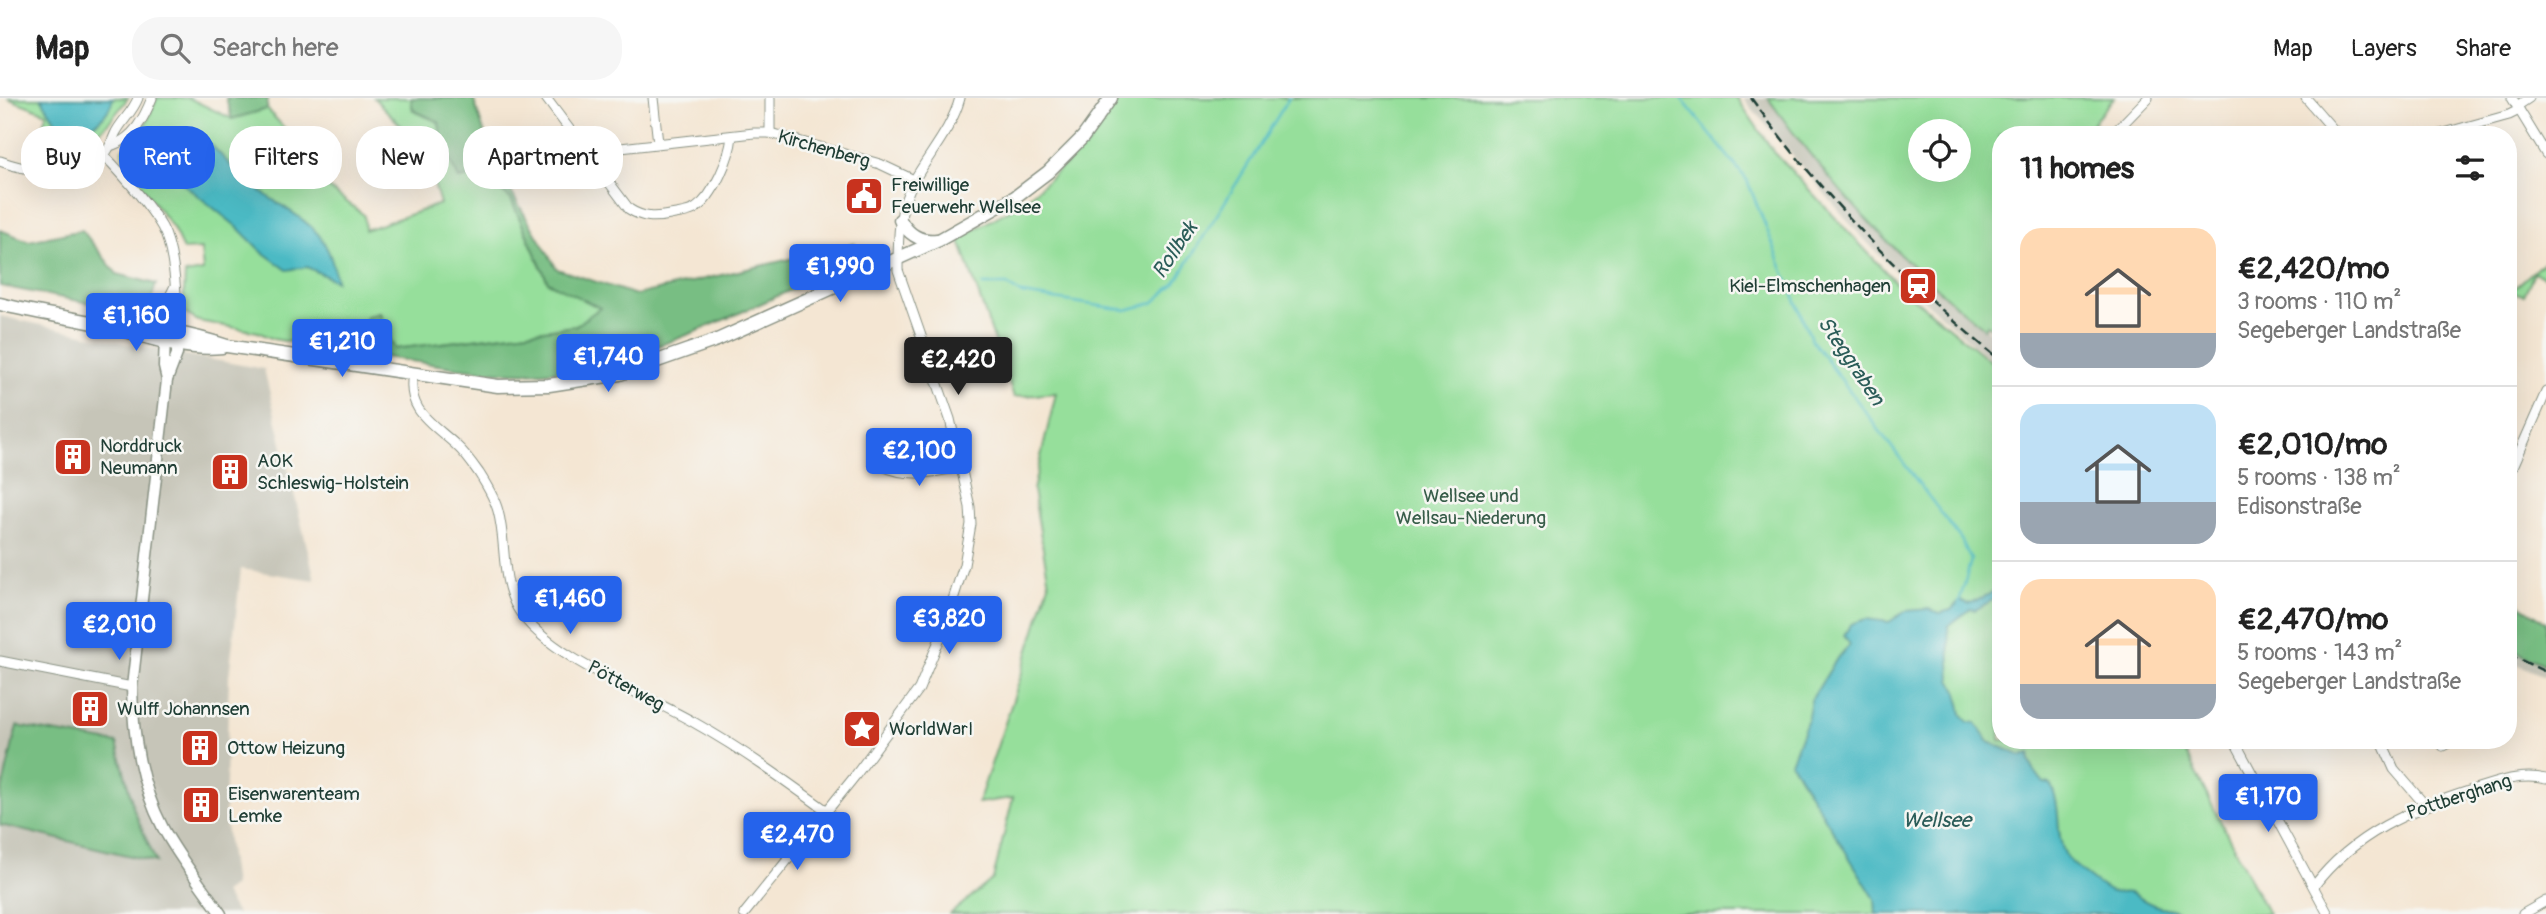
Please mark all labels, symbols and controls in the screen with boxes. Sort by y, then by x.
search box [132,17,622,80]
text: Map [35,28,90,69]
icon: search [156,29,194,67]
text: Search here [212,32,339,64]
text: Map [2273,34,2313,63]
text: Layers [2351,34,2417,63]
text: Share [2455,34,2511,63]
map controls [1908,119,1971,182]
button: locate [1908,119,1971,182]
street label: Kirchenberg [775,124,873,174]
chip: Buy [21,126,105,189]
chip: Rent [119,126,215,189]
chip: Filters [229,126,342,189]
chip: New [356,126,449,189]
chip: Apartment [463,126,623,189]
icon: filters [2451,149,2489,187]
text: 11 homes [2020,150,2134,187]
place label: Freiwillige Feuerwehr Wellsee [891,173,1041,219]
public building icon: Freiwillige Feuerwehr Wellsee [843,175,885,217]
water label: Rollbek [1146,215,1205,284]
pin: €1,990 [783,244,897,304]
text: €2,420/mo [2237,250,2389,287]
text: €1,990 [805,252,875,281]
icon: home [2076,256,2160,340]
station icon: Kiel-Elmschenhagen [1897,265,1939,307]
place label: Kiel-Elmschenhagen [1729,274,1891,298]
text: 3 rooms · 110 m² [2237,287,2401,316]
pin: €1,160 [79,294,193,353]
text: €1,160 [102,301,170,330]
water label: Steggraben [1811,311,1891,412]
text: Segeberger Landstraße [2237,316,2461,345]
pin: €1,210 [285,320,399,379]
text: €1,210 [308,327,376,356]
pin: €1,740 [551,334,665,394]
pin: €2,420 [901,338,1015,397]
text: €1,740 [572,342,644,371]
text: €2,420 [920,345,996,374]
text: €2,010/mo [2237,426,2387,463]
pin: €2,100 [862,428,976,488]
icon: home [2076,432,2160,516]
place label: Norddruck Neumann [100,434,182,480]
building icon: Norddruck Neumann [52,436,94,478]
text: €2,100 [882,436,956,465]
place label: AOK Schleswig-Holstein [257,449,409,495]
building icon: AOK Schleswig-Holstein [209,451,251,493]
text: 5 rooms · 138 m² [2237,463,2401,492]
park label: Wellsee und Wellsau-Niederung [1396,484,1546,530]
text: Edisonstraße [2237,492,2362,521]
pin: €1,460 [513,576,627,636]
text: €1,460 [534,584,606,613]
pin: €3,820 [892,596,1006,656]
text: €2,470/mo [2237,601,2388,638]
pin: €2,010 [62,602,176,662]
text: €3,820 [912,604,986,633]
icon: home [2076,607,2160,691]
text: €2,010 [82,610,156,639]
text: 5 rooms · 143 m² [2237,638,2402,667]
street label: Pötterweg [583,655,669,717]
text: Segeberger Landstraße [2237,667,2461,696]
building icon: Wulff Johannsen [69,688,111,730]
place label: Wulff Johannsen [117,697,250,721]
place icon: WorldWarI [841,708,883,750]
place label: WorldWarI [889,717,973,741]
building icon: Ottow Heizung [179,727,221,769]
place label: Ottow Heizung [227,736,345,760]
street label: Pottberghang [2404,769,2514,825]
pin: €1,170 [2211,774,2325,834]
place label: Eisenwarenteam Lemke [228,782,360,828]
text: €1,170 [2235,782,2301,811]
building icon: Eisenwarenteam Lemke [180,784,222,826]
water label: Wellsee [1903,807,1974,834]
pin: €2,470 [740,812,854,872]
text: €2,470 [759,820,835,849]

